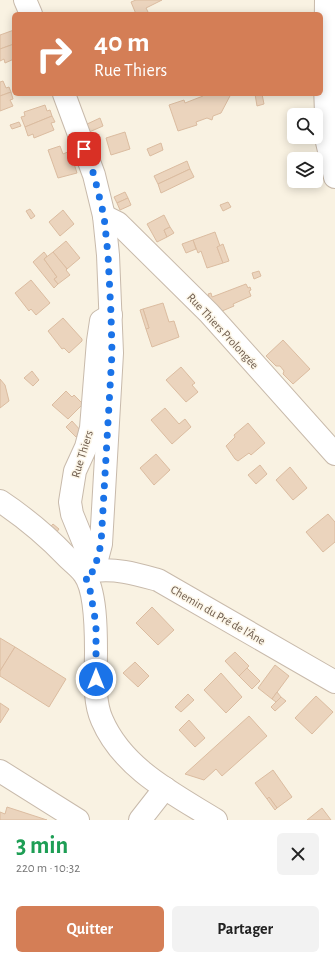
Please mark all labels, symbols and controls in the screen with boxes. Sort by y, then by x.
icon: right [28,28,80,80]
text: 40 m [94,29,150,57]
text: Rue Thiers [94,62,167,80]
map controls [287,108,323,188]
button: search [287,108,323,144]
pin [67,132,101,166]
icon: arrive [73,138,95,160]
button: layers [287,152,323,188]
street label: Rue Thiers Prolongée [185,291,261,371]
street label: Rue Thiers [69,429,95,479]
street label: Chemin du Pré de l'Âne [169,582,268,647]
position arrow [75,658,117,700]
button: close [277,833,319,875]
text: 3 min [16,834,68,858]
text: 220 m · 10:32 [16,862,80,875]
button: Quitter [16,906,164,952]
button: Partager [172,906,319,952]

